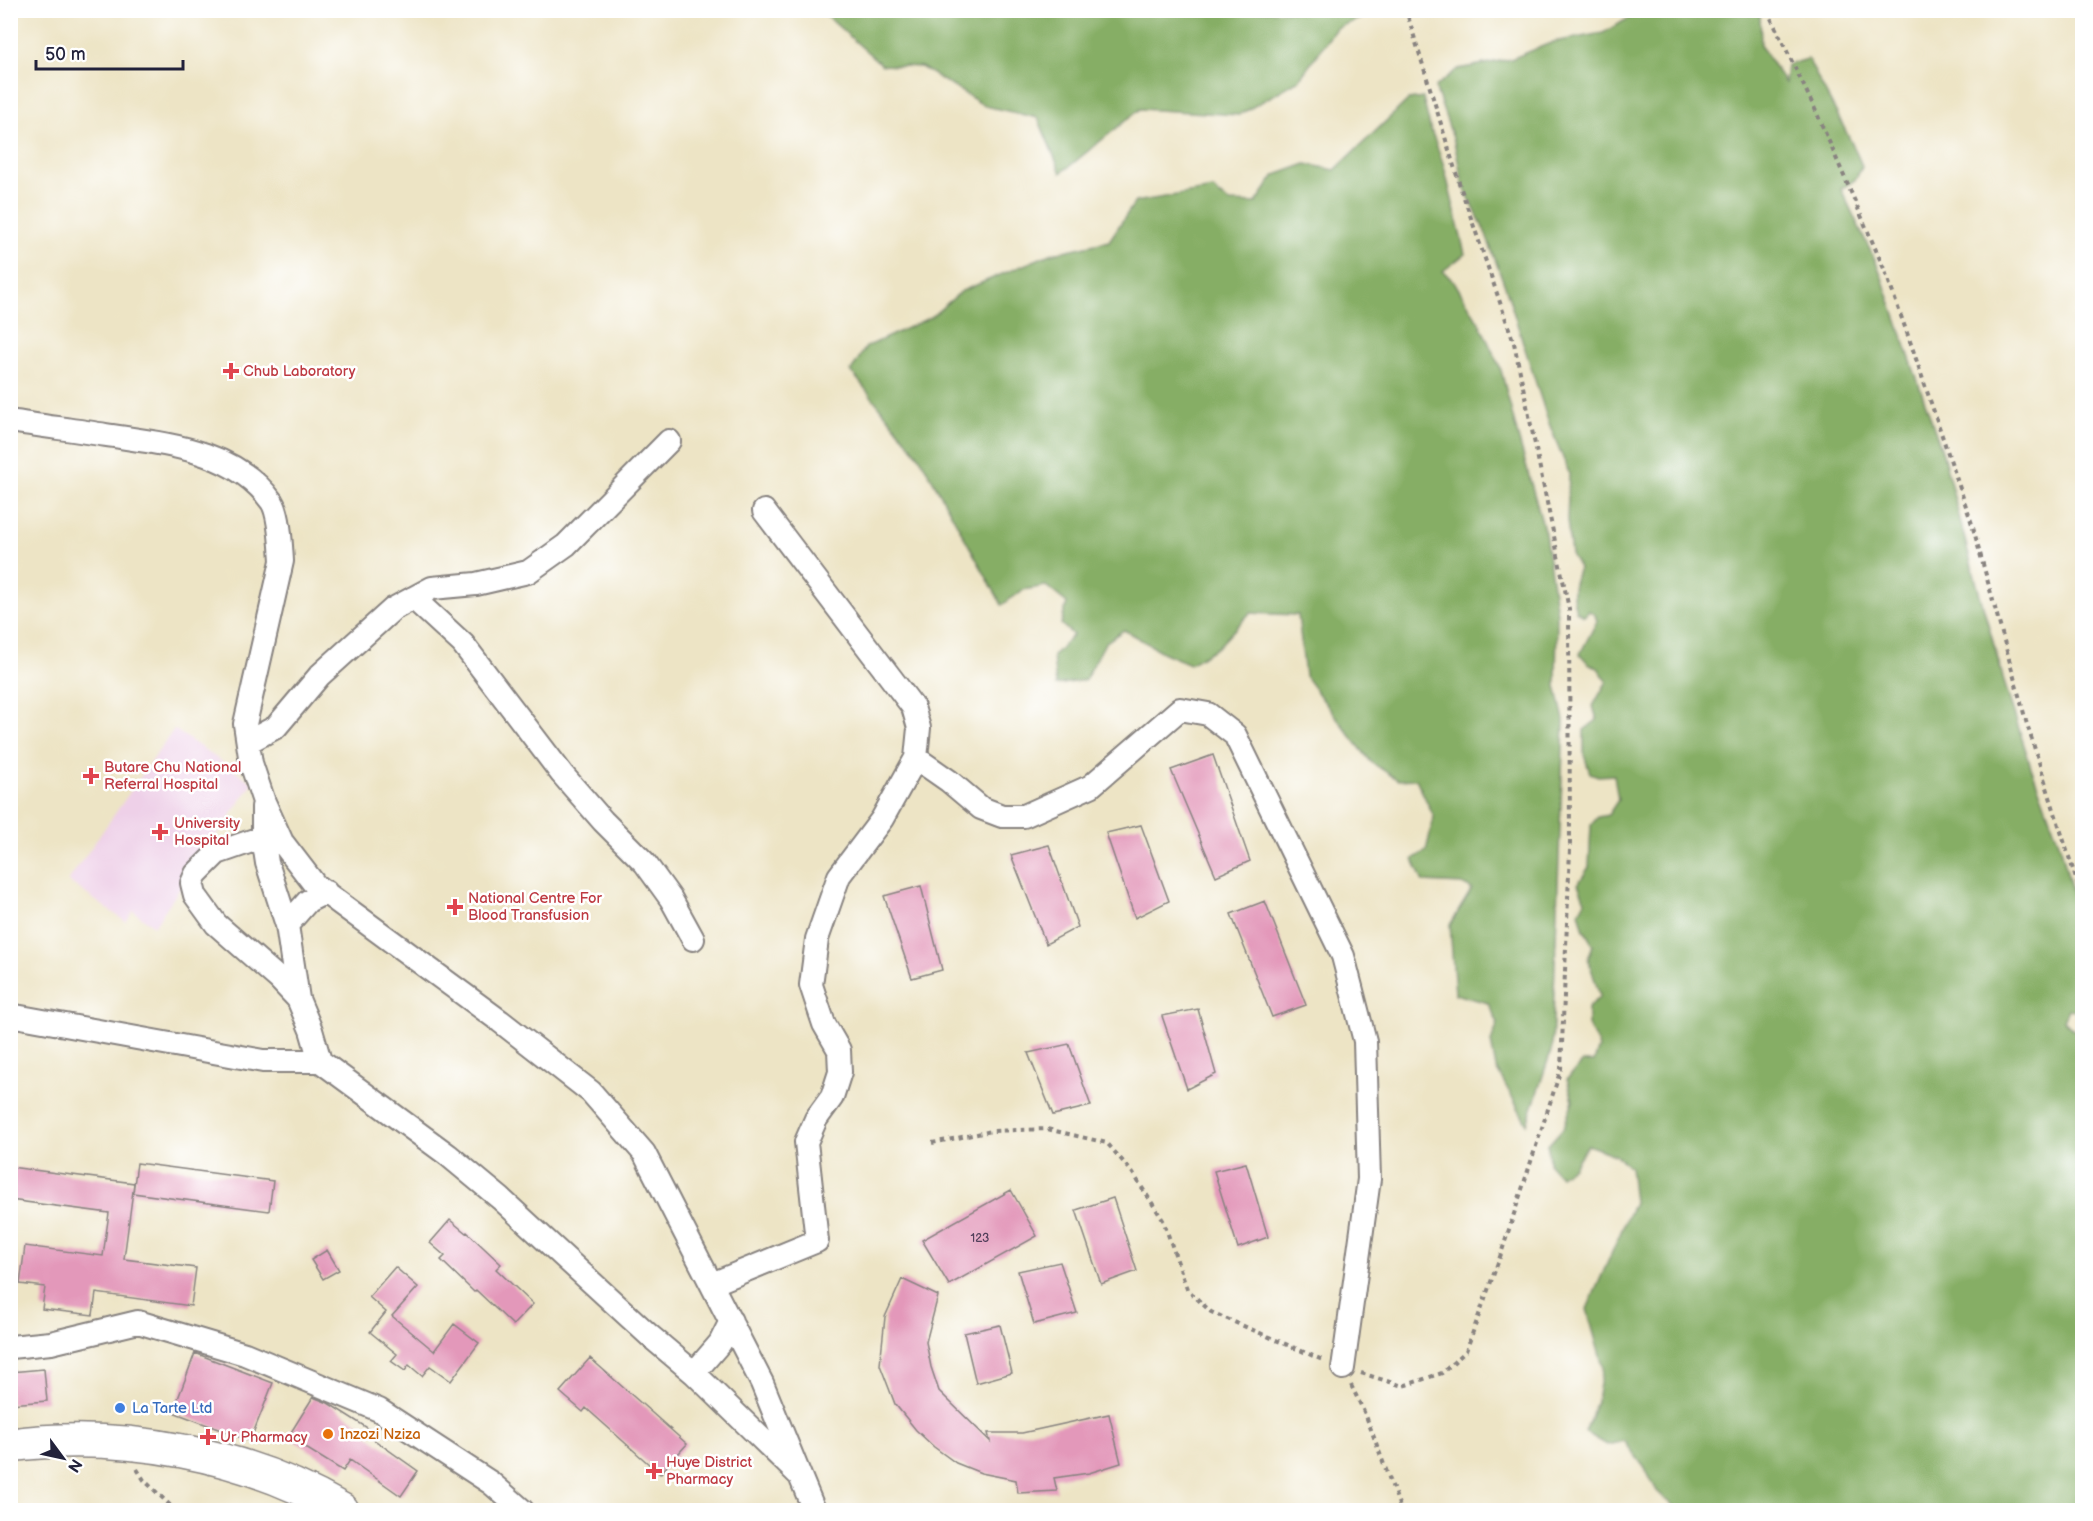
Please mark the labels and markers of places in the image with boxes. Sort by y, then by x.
place label: Chub Laboratory [243,362,356,381]
marker: Chub Laboratory [224,364,238,378]
place label: Butare Chu National Referral Hospital [104,758,241,794]
marker: Butare Chu National Referral Hospital [82,767,100,785]
place label: University Hospital [174,814,240,850]
marker: University Hospital [151,823,169,841]
place label: National Centre For Blood Transfusion [468,889,602,925]
marker: National Centre For Blood Transfusion [446,898,464,916]
place label: La Tarte Ltd [132,1399,212,1418]
marker: La Tarte Ltd [113,1401,127,1415]
place label: Inzozi Nziza [340,1425,421,1444]
marker: Inzozi Nziza [321,1427,335,1441]
place label: Ur Pharmacy [220,1428,308,1447]
marker: Ur Pharmacy [201,1430,215,1444]
place label: Huye District Pharmacy [666,1453,753,1489]
marker: Huye District Pharmacy [647,1464,661,1478]

